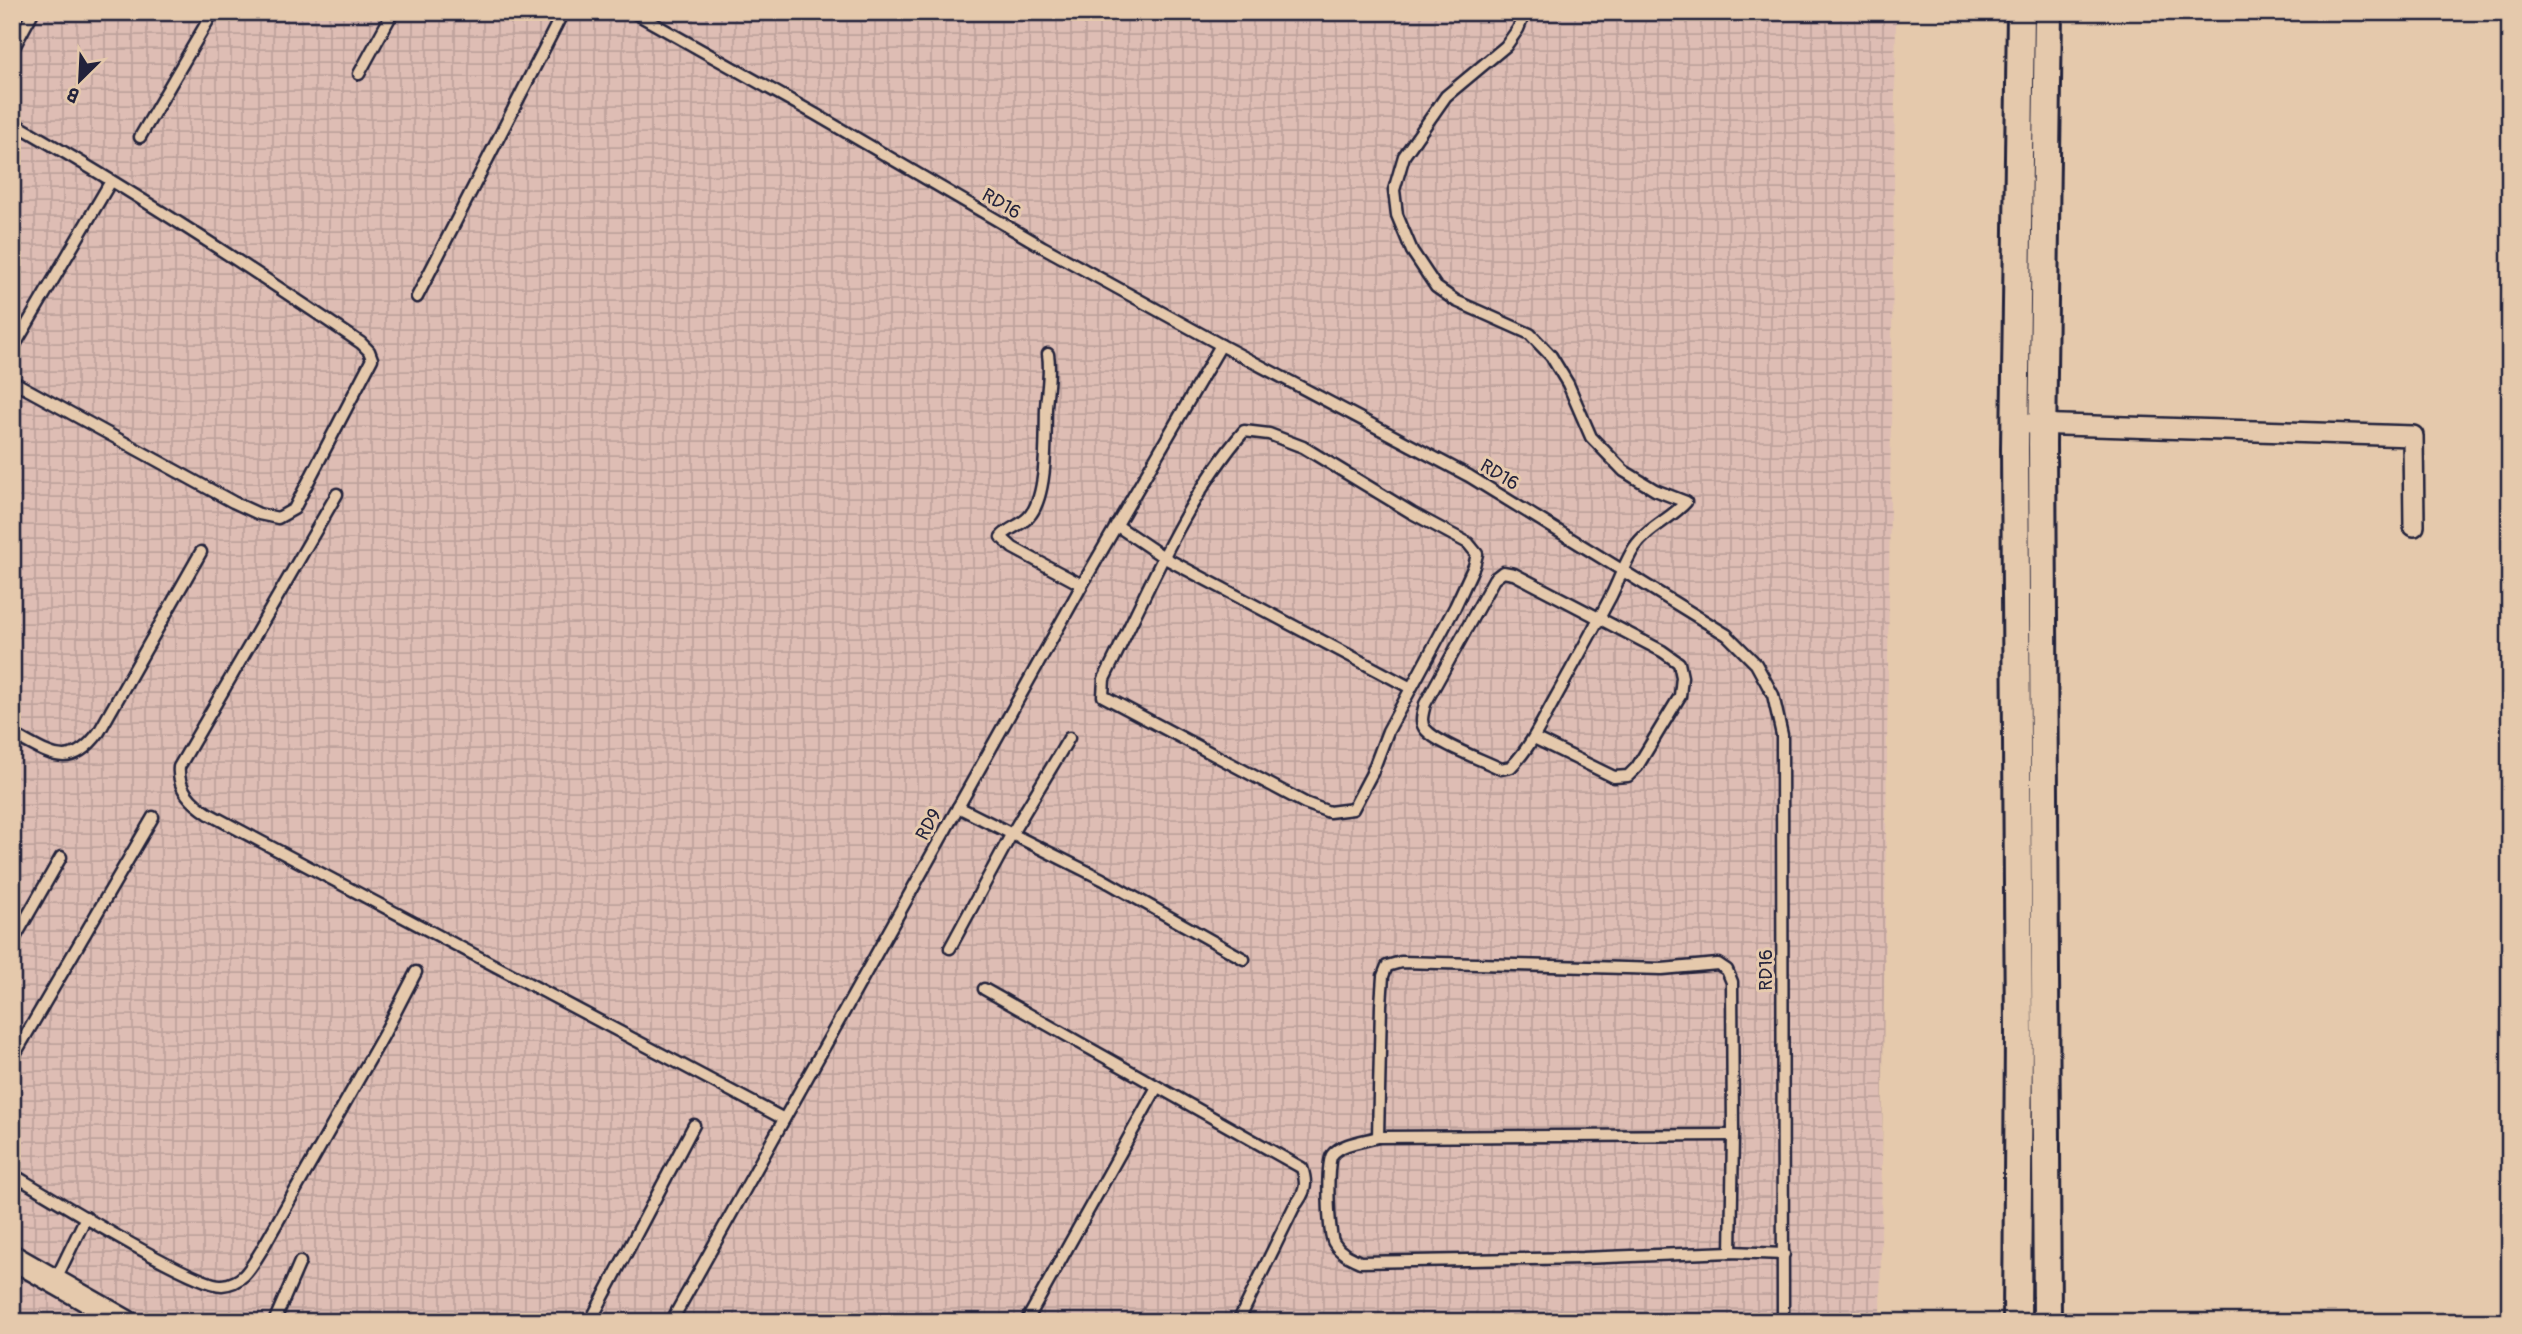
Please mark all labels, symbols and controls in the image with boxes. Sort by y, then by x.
north arrow [46,46,116,116]
text: B [63,81,83,108]
street label: RD16 [978,183,1025,225]
street label: RD16 [1476,454,1523,496]
street label: RD9 [910,804,947,845]
street label: RD16 [1754,949,1778,991]

